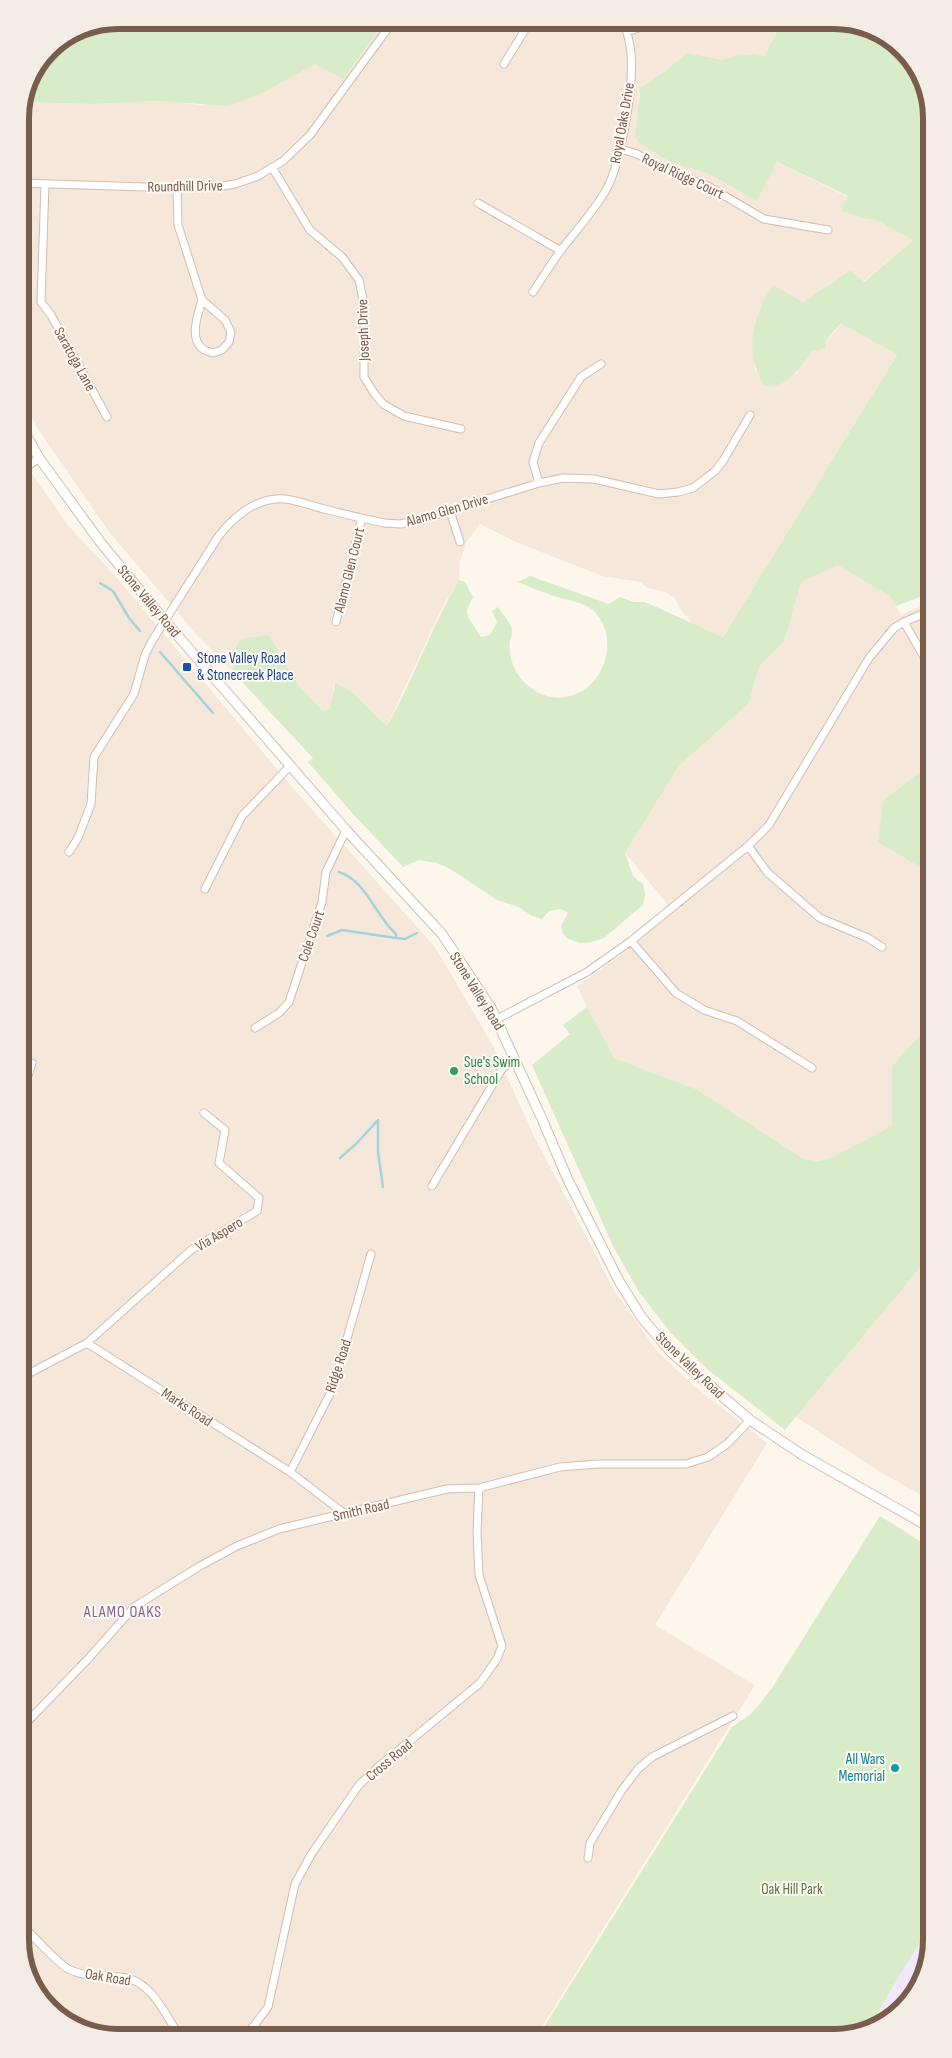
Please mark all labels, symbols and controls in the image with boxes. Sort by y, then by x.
street label: Royal Oaks Drive [606,81,639,165]
street label: Royal Ridge Court [639,149,727,204]
street label: Roundhill Drive [147,176,223,197]
street label: Joseph Drive [353,299,374,362]
street label: Saratoga Lane [49,324,100,395]
street label: Alamo Glen Drive [403,490,490,532]
street label: Alamo Glen Court [329,525,369,616]
street label: Stone Valley Road [113,561,184,641]
place label: Stone Valley Road & Stonecreek Place [197,649,294,685]
marker: Stone Valley Road & Stonecreek Place [181,661,193,673]
street label: Cole Court [294,907,329,964]
street label: Stone Valley Road [445,949,508,1034]
place label: Sue's Swim School [464,1053,520,1089]
marker: Sue's Swim School [448,1065,460,1077]
street label: Via Aspero [192,1213,246,1256]
street label: Stone Valley Road [651,1328,728,1403]
street label: Ridge Road [321,1337,356,1395]
street label: Marks Road [158,1384,216,1431]
street label: Smith Road [331,1495,391,1526]
district label: ALAMO OAKS [83,1603,162,1622]
street label: Cross Road [362,1735,417,1785]
place label: All Wars Memorial [839,1750,885,1786]
marker: All Wars Memorial [889,1762,901,1774]
park label: Oak Hill Park [761,1880,823,1899]
street label: Oak Road [84,1965,132,1990]

